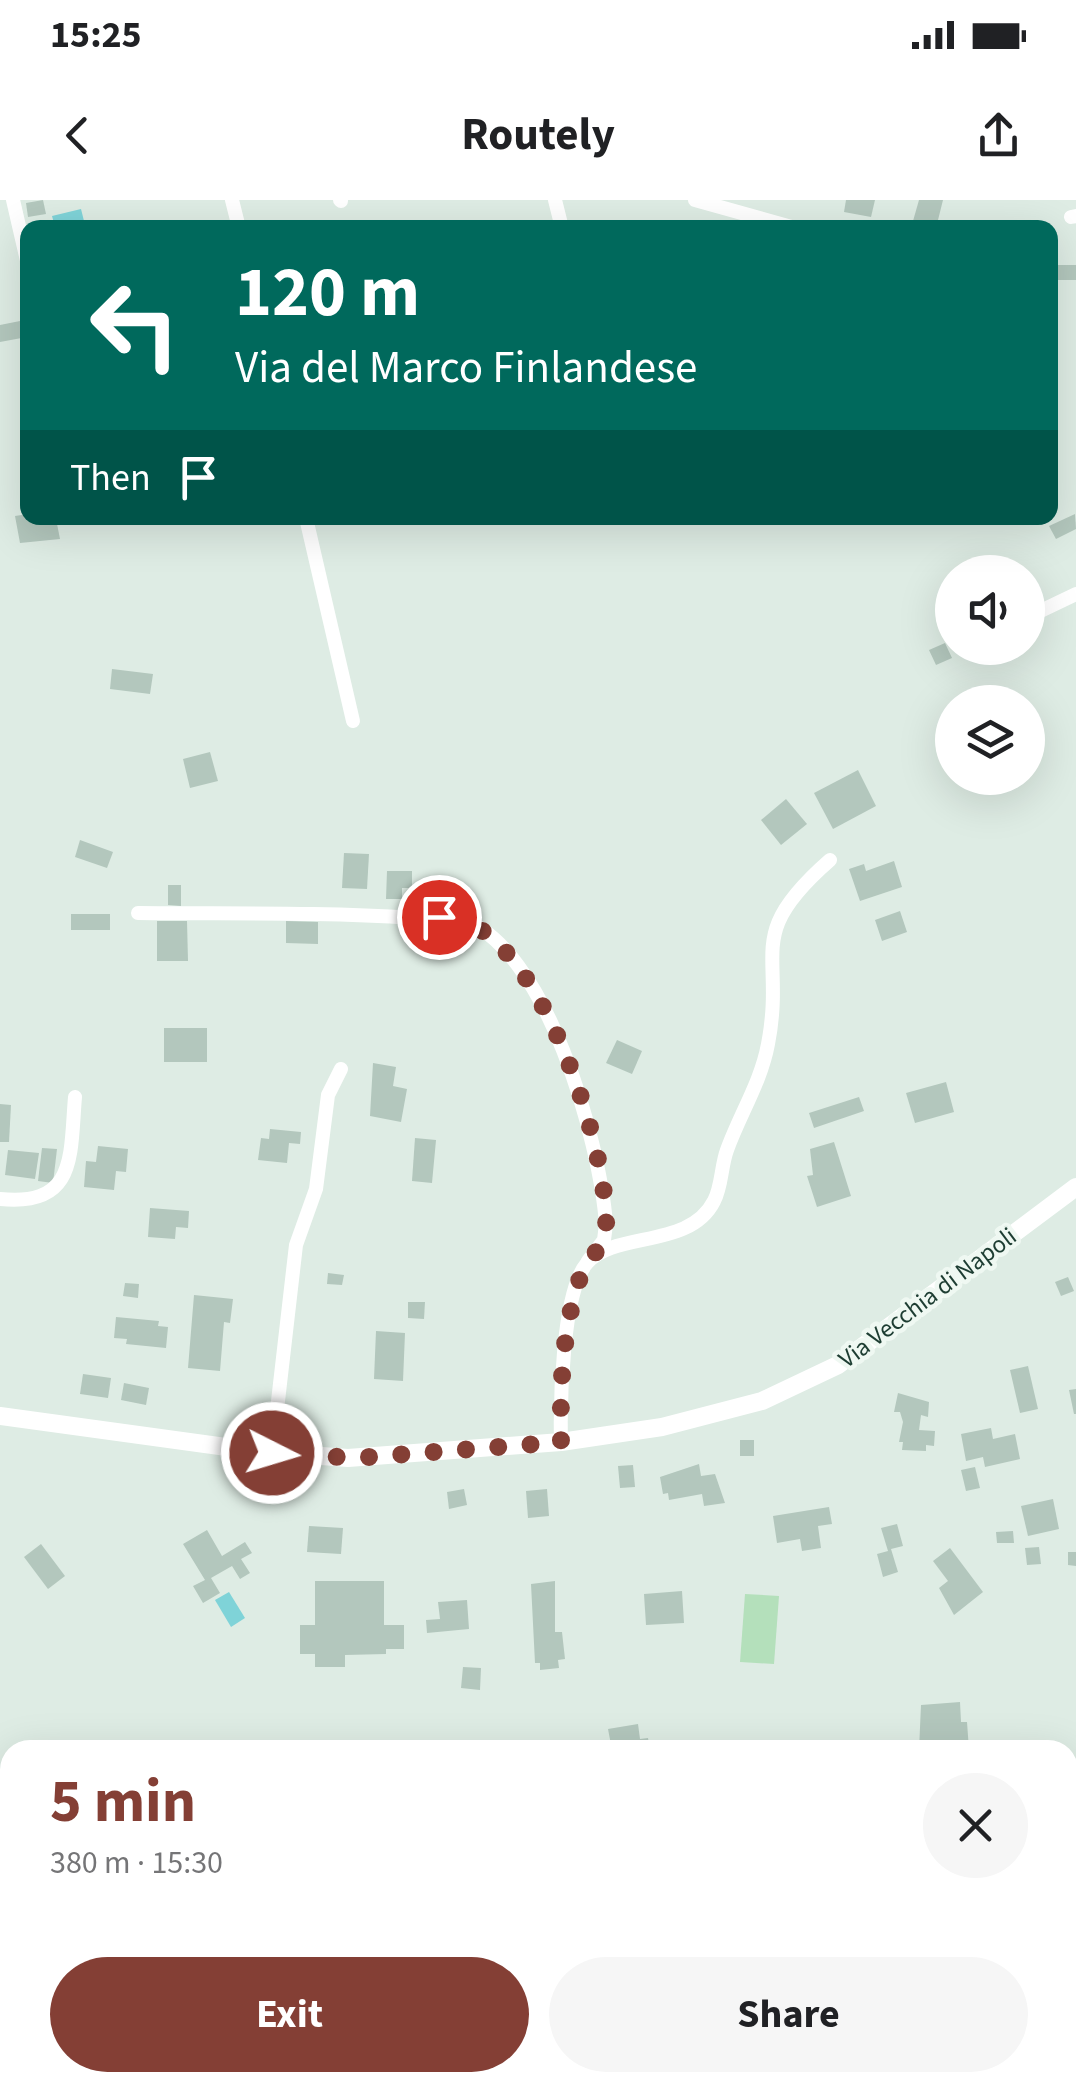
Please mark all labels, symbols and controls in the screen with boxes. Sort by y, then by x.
text: 15:25 [50,8,142,62]
text: Routely [461,103,615,167]
icon: back [50,108,105,163]
icon: share [971,108,1026,163]
text: 120 m [235,243,420,343]
icon: left [70,260,200,390]
text: Via del Marco Finlandese [235,336,697,400]
icon: arrive [171,450,226,505]
text: Then [70,451,151,505]
map controls [935,555,1045,795]
button: sound [935,555,1045,665]
button: layers [935,685,1045,795]
pin [397,875,482,960]
icon: arrive [412,890,467,945]
street label: Via Vecchia di Napoli [831,1219,1024,1377]
position arrow [220,1401,324,1505]
text: 5 min [50,1760,196,1845]
button: close [923,1773,1028,1878]
text: 380 m · 15:30 [50,1840,223,1886]
button: Exit [50,1957,529,2072]
button: Share [549,1957,1028,2072]

